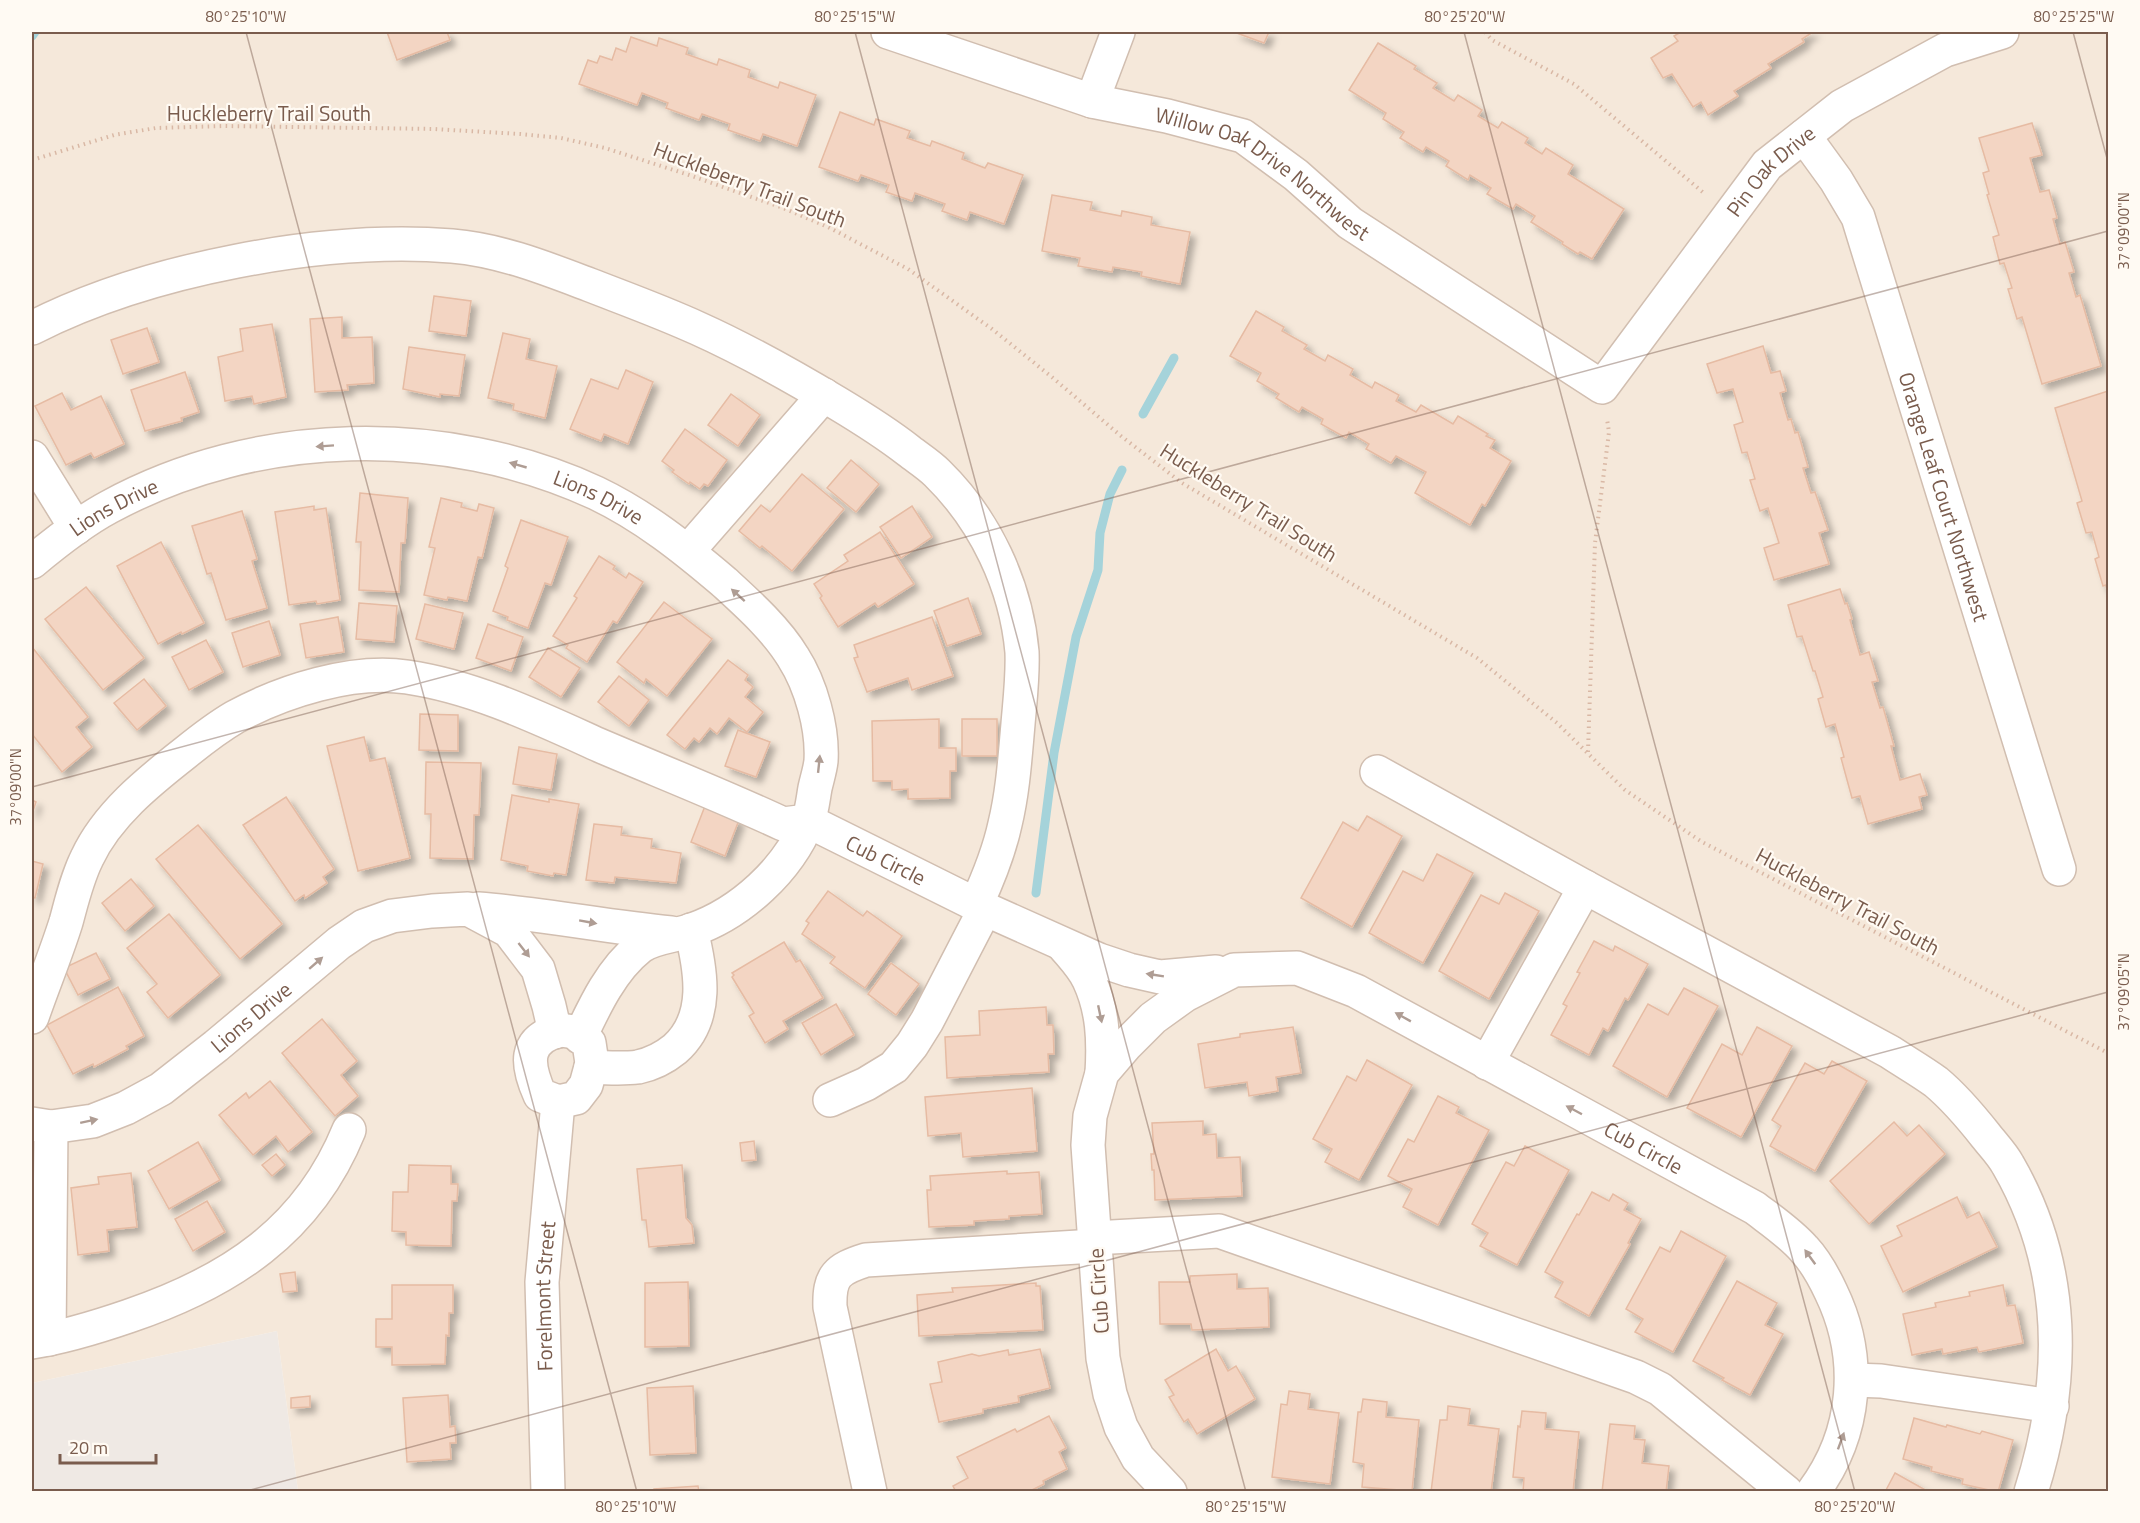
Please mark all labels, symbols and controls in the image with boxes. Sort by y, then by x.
text: 80°25'10"W [206,5,286,28]
text: 80°25'15"W [815,5,895,28]
text: 80°25'20"W [1425,5,1505,28]
text: 80°25'25"W [2034,5,2114,28]
street label: Huckleberry Trail South [167,97,371,129]
street label: Willow Oak Drive Northwest [1153,98,1377,248]
street label: Pin Oak Drive [1718,117,1822,223]
street label: Huckleberry Trail South [649,132,851,236]
text: 37°09'00"N [2112,192,2135,270]
street label: Orange Leaf Court Northwest [1891,368,1998,626]
street label: Huckleberry Trail South [1154,434,1344,570]
one-way arrow [316,441,335,451]
one-way arrow [509,460,527,469]
street label: Lions Drive [549,461,650,532]
street label: Lions Drive [62,469,163,544]
one-way arrow [730,588,745,602]
text: 37°09'00"N [4,748,27,826]
one-way arrow [814,754,824,773]
street label: Cub Circle [840,826,931,893]
street label: Huckleberry Trail South [1750,839,1946,963]
one-way arrow [579,918,598,927]
one-way arrow [517,942,530,958]
text: 37°09'05"N [2112,953,2135,1031]
one-way arrow [308,957,323,970]
one-way arrow [1145,971,1164,980]
street label: Lions Drive [203,973,298,1060]
one-way arrow [1095,1005,1105,1023]
one-way arrow [1394,1012,1411,1022]
one-way arrow [1566,1105,1583,1115]
street label: Cub Circle [1598,1113,1689,1182]
one-way arrow [80,1116,99,1125]
street label: Forelmont Street [526,1219,563,1372]
street label: Cub Circle [1079,1247,1117,1335]
one-way arrow [1804,1249,1816,1264]
scale bar [60,1427,156,1465]
one-way arrow [1836,1431,1846,1449]
text: 20 m [69,1434,108,1461]
text: 80°25'10"W [596,1495,676,1518]
text: 80°25'15"W [1206,1495,1286,1518]
text: 80°25'20"W [1815,1495,1895,1518]

